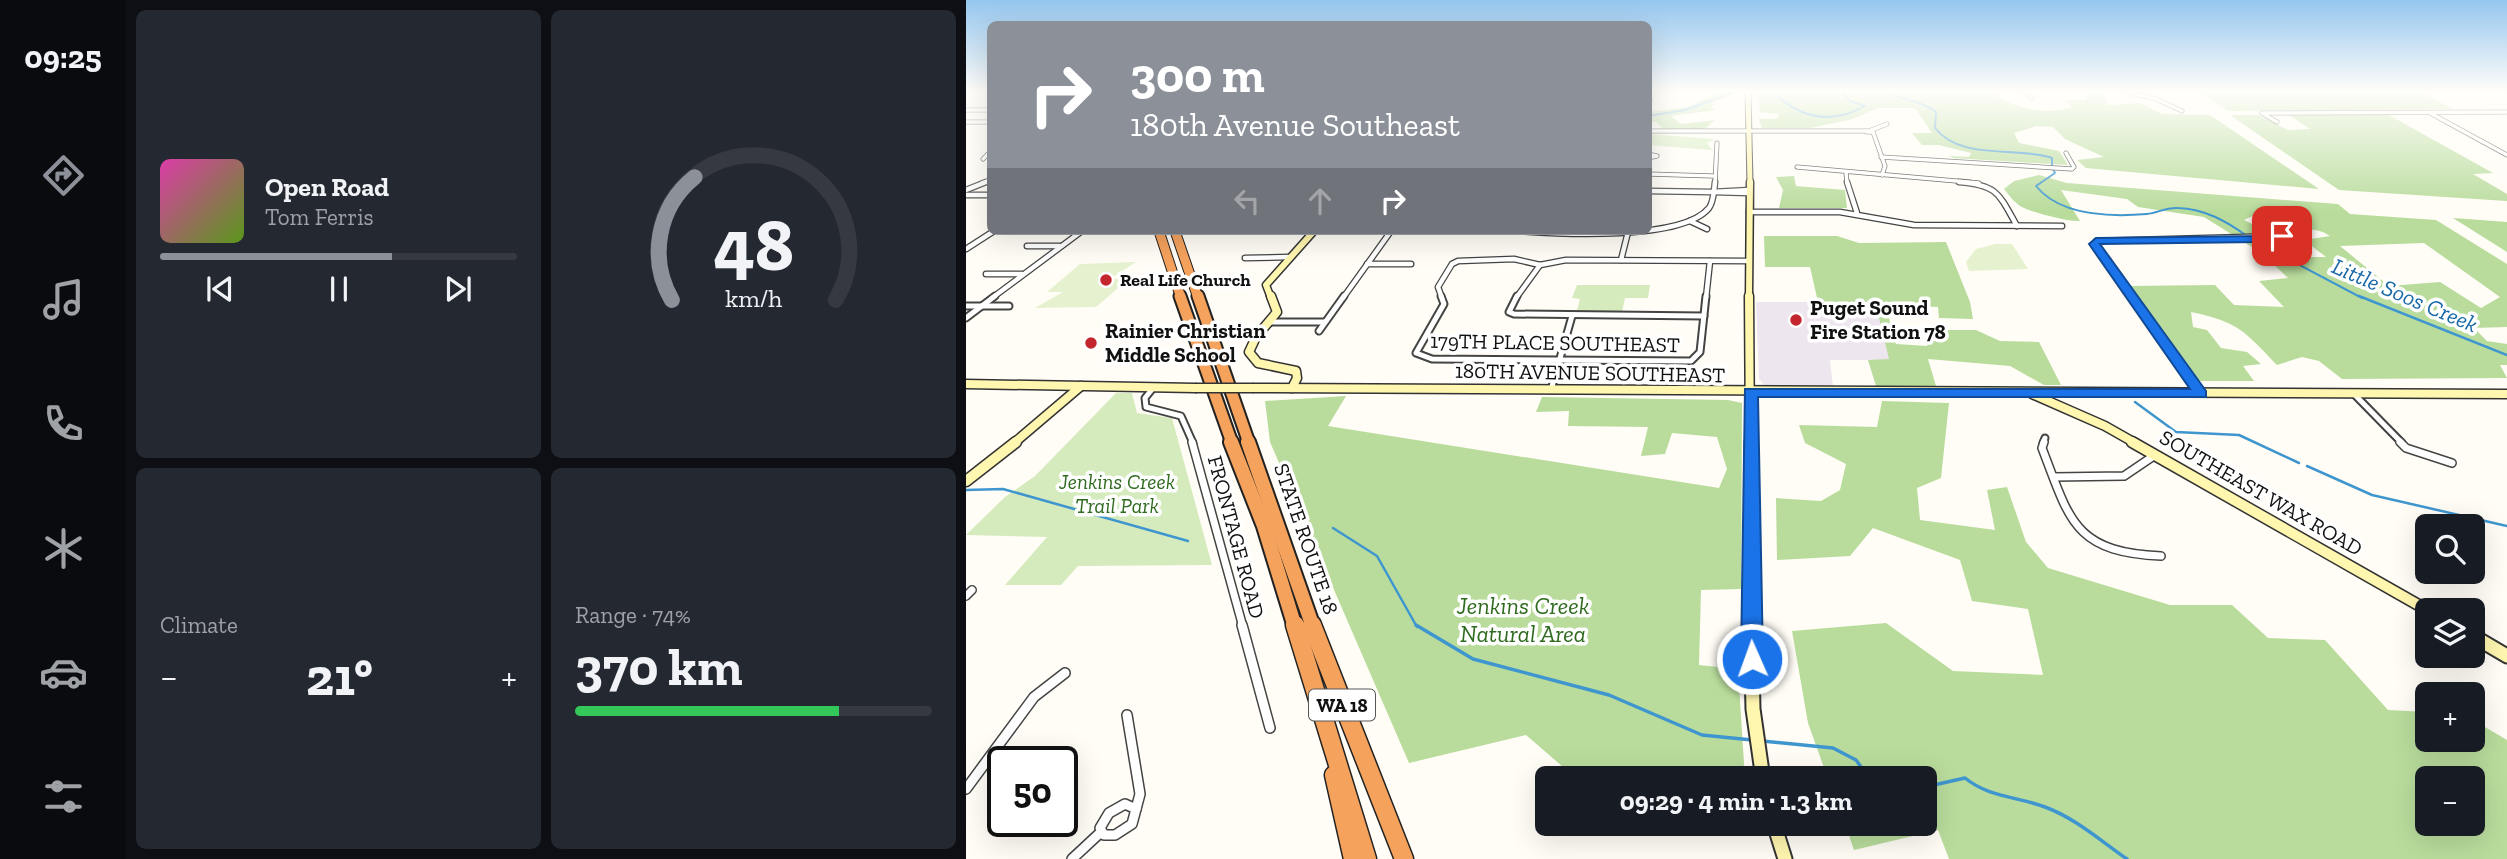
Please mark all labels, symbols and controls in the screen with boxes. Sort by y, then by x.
text: 09:25 [24,38,102,76]
text: 300 m [1130,46,1265,105]
icon: right [1015,49,1106,140]
text: 180th Avenue Southeast [1130,106,1460,144]
icon: directions [39,151,88,200]
text: Open Road [265,171,389,203]
icon: left [1228,182,1266,220]
icon: ahead [1301,182,1339,220]
icon: right [1374,182,1412,220]
text: 48 [713,201,794,289]
text: Tom Ferris [265,203,374,231]
pin [2252,206,2312,266]
icon: arrive [2263,217,2301,255]
water label: Little Soos Creek [2328,252,2482,338]
place label: Real Life Church [1120,269,1251,291]
icon: previous [201,270,239,308]
icon: pause [320,270,358,308]
icon: next [439,270,477,308]
marker: Real Life Church [1098,272,1114,288]
icon: music [39,275,88,324]
text: km/h [725,283,782,313]
place label: Puget Sound Fire Station 78 [1810,295,1946,344]
marker: Puget Sound Fire Station 78 [1788,312,1804,328]
place label: Rainier Christian Middle School [1105,318,1266,367]
street label: 179TH PLACE SOUTHEAST [1430,328,1680,357]
marker: Rainier Christian Middle School [1083,335,1099,351]
street label: 180TH AVENUE SOUTHEAST [1455,358,1725,387]
icon: phone [39,399,88,448]
street label: SOUTHEAST WAX ROAD [2156,424,2367,561]
street label: FRONTAGE ROAD [1203,453,1270,621]
street label: STATE ROUTE 18 [1269,460,1344,618]
park label: Jenkins Creek Trail Park [1058,469,1175,518]
map controls [2415,514,2485,836]
button: search [2415,514,2485,584]
icon: climate [39,524,88,573]
park label: Jenkins Creek Natural Area [1456,591,1590,648]
button: layers [2415,598,2485,668]
text: Range · 74% [575,601,691,629]
text: Climate [160,611,238,639]
position arrow [1715,622,1789,696]
text: 370 km [575,636,742,698]
text: 21° [306,646,373,708]
icon: car [39,648,88,697]
text: − [160,654,178,700]
text: + [501,654,517,700]
button: + [2415,682,2485,752]
road number: WA 18 [1309,690,1375,720]
speed limit sign: 50 [987,746,1078,837]
button: − [2415,766,2485,836]
icon: filters [39,772,88,821]
text: 09:29 · 4 min · 1.3 km [1620,785,1852,817]

